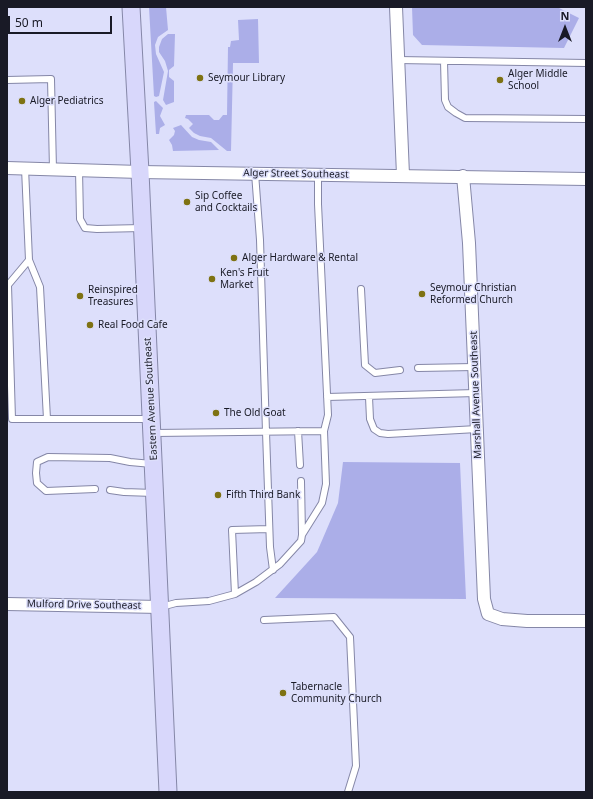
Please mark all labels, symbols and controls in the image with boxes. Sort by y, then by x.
scale bar [10,8,114,34]
north arrow [545,8,585,48]
text: N [561,8,569,23]
text: 50 m [15,14,43,31]
place label: Alger Middle School [508,68,568,92]
place label: Seymour Library [208,72,285,84]
marker: Seymour Library [195,73,205,83]
marker: Alger Middle School [495,75,505,85]
place label: Alger Pediatrics [30,95,103,107]
marker: Alger Pediatrics [17,96,27,106]
street label: Alger Street Southeast [243,167,349,181]
place label: Sip Coffee and Cocktails [195,190,257,214]
marker: Sip Coffee and Cocktails [182,197,192,207]
place label: Alger Hardware & Rental [242,252,358,264]
marker: Alger Hardware & Rental [229,253,239,263]
place label: Ken's Fruit Market [220,267,269,290]
marker: Ken's Fruit Market [207,274,217,284]
place label: Seymour Christian Reformed Church [430,282,516,306]
place label: Reinspired Treasures [88,284,138,308]
marker: Seymour Christian Reformed Church [417,289,427,299]
marker: Reinspired Treasures [75,291,85,301]
place label: Real Food Cafe [98,319,168,331]
marker: Real Food Cafe [85,320,95,330]
street label: Marshall Avenue Southeast [468,331,484,459]
street label: Eastern Avenue Southeast [142,337,160,461]
place label: The Old Goat [224,407,286,419]
marker: The Old Goat [211,408,221,418]
place label: Fifth Third Bank [226,489,300,501]
marker: Fifth Third Bank [213,490,223,500]
street label: Mulford Drive Southeast [27,598,141,612]
place label: Tabernacle Community Church [291,681,382,704]
marker: Tabernacle Community Church [278,688,288,698]

